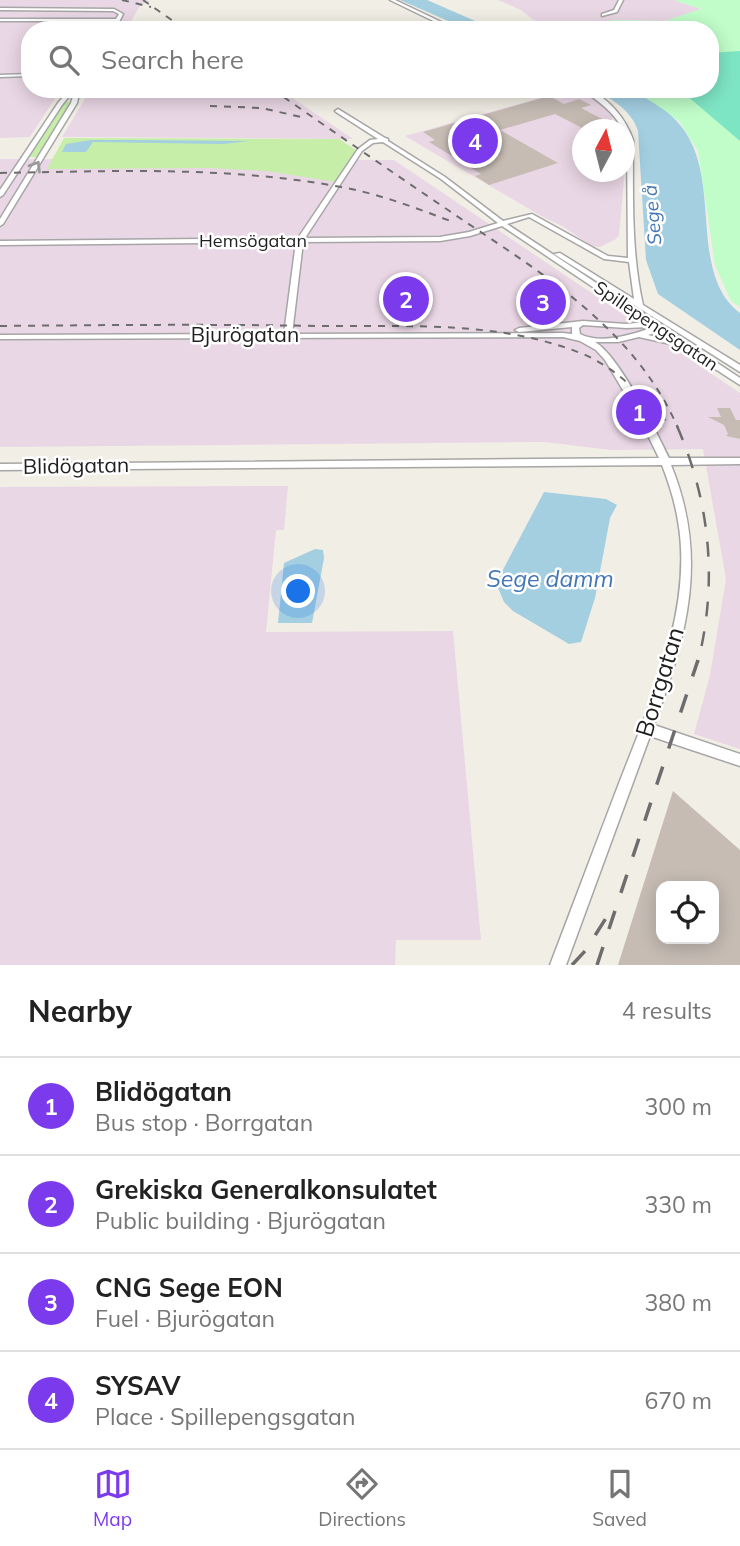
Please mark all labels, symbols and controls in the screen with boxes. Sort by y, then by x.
search box [21,21,719,98]
icon: search [45,41,83,79]
text: Search here [101,43,244,76]
pin: 4 [452,115,498,167]
north arrow [572,119,635,182]
one-way arrow [27,161,40,174]
water label: Sege å [637,184,667,246]
street label: Hemsögatan [199,229,307,252]
pin: 2 [383,273,429,325]
pin: 3 [520,276,566,328]
street label: Spillepengsgatan [590,276,723,376]
street label: Bjurögatan [191,321,299,347]
pin: 1 [616,386,662,438]
street label: Blidögatan [23,451,129,479]
water label: Sege damm [486,564,614,593]
your location [281,574,315,608]
street label: Borrgatan [628,623,690,740]
map controls [656,881,719,944]
button: locate [656,881,719,944]
text: Nearby [28,992,132,1030]
text: 4 results [622,996,712,1025]
text: Blidögatan [95,1075,232,1108]
text: 1 [44,1092,58,1121]
text: 300 m [644,1092,712,1121]
text: Bus stop · Borrgatan [95,1108,313,1137]
text: Grekiska Generalkonsulatet [95,1173,437,1206]
text: 2 [44,1190,58,1219]
text: 330 m [644,1190,712,1219]
text: Public building · Bjurögatan [95,1206,386,1235]
text: CNG Sege EON [95,1271,283,1304]
text: 3 [44,1288,58,1317]
text: 380 m [644,1288,712,1317]
text: Fuel · Bjurögatan [95,1304,275,1333]
text: SYSAV [95,1369,180,1402]
text: 4 [44,1386,58,1415]
text: 670 m [644,1386,712,1415]
text: Place · Spillepengsgatan [95,1402,355,1431]
tab: Map [93,1465,132,1531]
tab: Directions [318,1465,406,1531]
tab: Saved [592,1465,647,1531]

